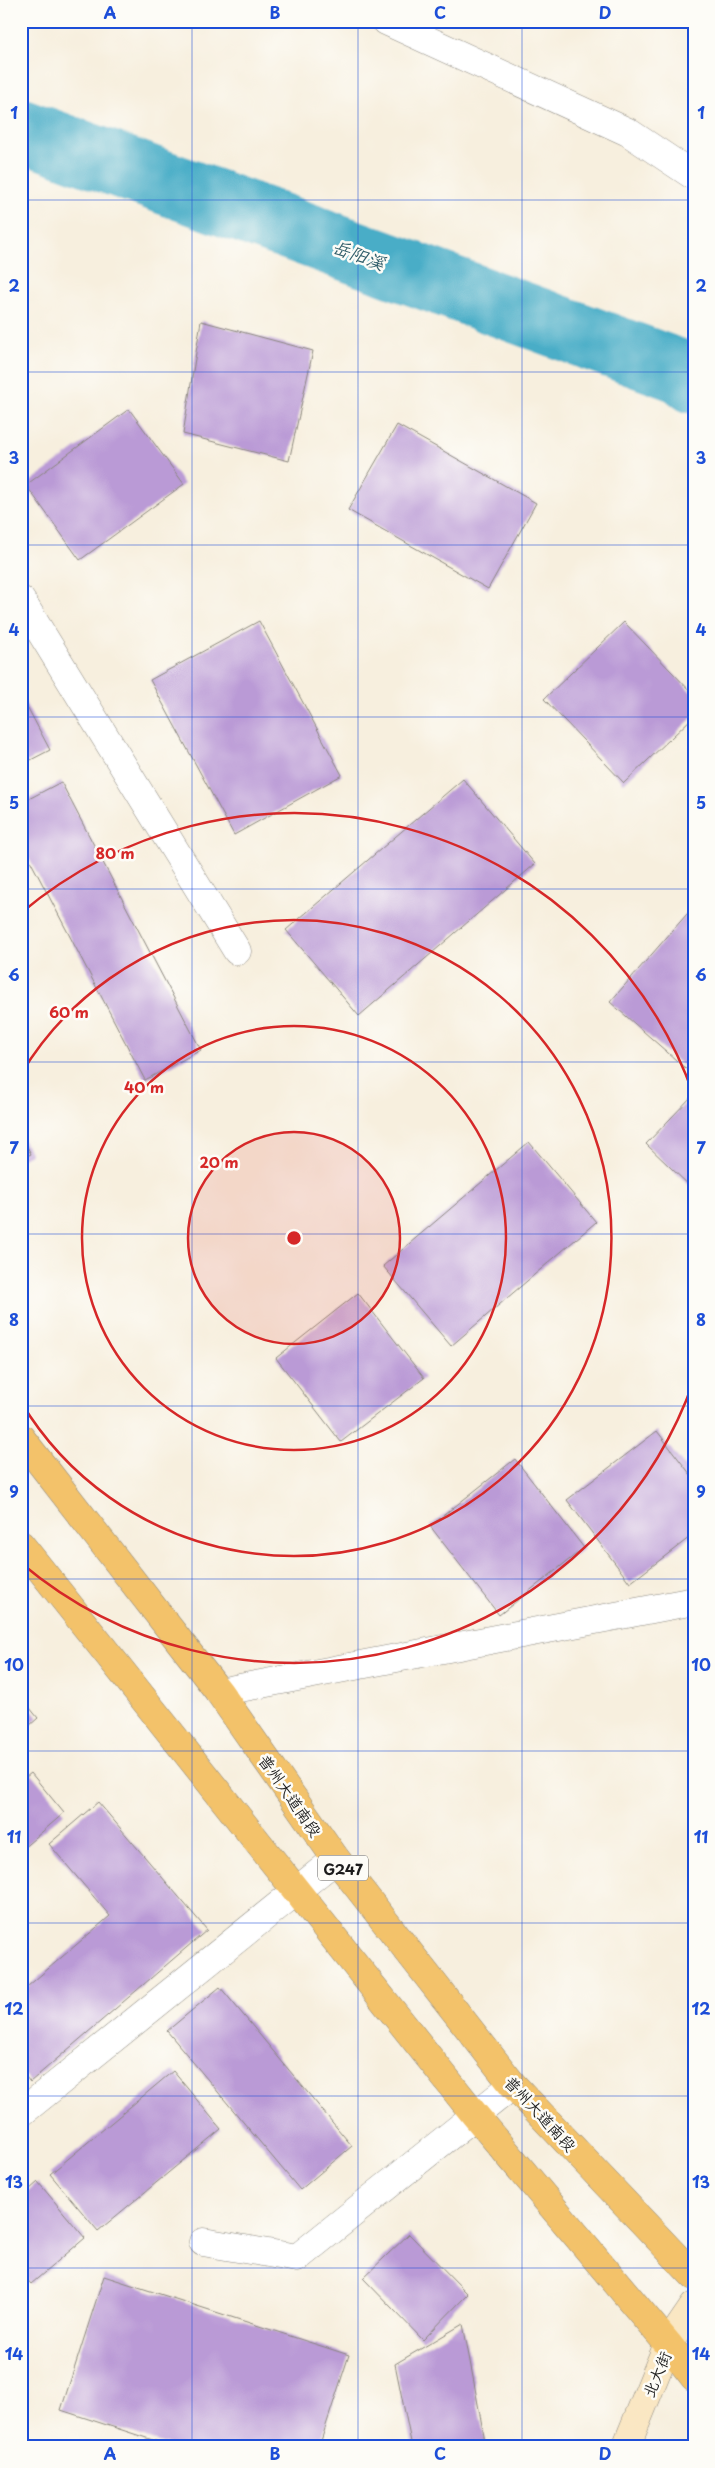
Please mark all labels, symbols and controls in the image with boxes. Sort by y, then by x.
text: A [104,0,117,24]
text: B [270,0,281,24]
text: C [434,0,446,24]
text: D [599,0,611,24]
text: 1 [10,100,18,124]
text: 1 [697,100,705,124]
water label: 岳阳溪 [329,232,390,276]
text: 2 [8,273,20,297]
text: 2 [695,273,707,297]
text: 3 [9,445,19,469]
text: 3 [696,445,706,469]
text: 4 [9,617,20,641]
text: 4 [696,617,707,641]
text: 5 [9,790,19,814]
text: 5 [696,790,706,814]
text: 80 m [95,841,135,864]
text: 6 [8,962,20,986]
text: 6 [695,962,707,986]
text: 60 m [49,1000,89,1023]
text: 40 m [124,1075,164,1098]
text: 7 [9,1135,19,1159]
text: 7 [696,1135,706,1159]
text: 20 m [200,1150,238,1173]
centre of rings [285,1229,303,1247]
text: 8 [9,1307,19,1331]
text: 8 [696,1307,706,1331]
text: 9 [9,1479,19,1503]
text: 9 [696,1479,706,1503]
text: 10 [4,1652,24,1676]
text: 10 [691,1652,711,1676]
street label: 普州大道南段 [254,1749,328,1841]
text: 11 [7,1824,21,1848]
text: 11 [694,1824,708,1848]
road number: G247 [318,1856,368,1880]
text: 12 [5,1996,23,2020]
text: 12 [692,1996,710,2020]
street label: 普州大道南段 [499,2070,583,2156]
text: 13 [5,2169,23,2193]
text: 13 [692,2169,710,2193]
text: 14 [5,2341,23,2365]
text: 14 [692,2341,710,2365]
street label: 北大街 [636,2347,676,2401]
text: A [104,2441,117,2465]
text: B [270,2441,281,2465]
text: C [434,2441,446,2465]
text: D [599,2441,611,2465]

